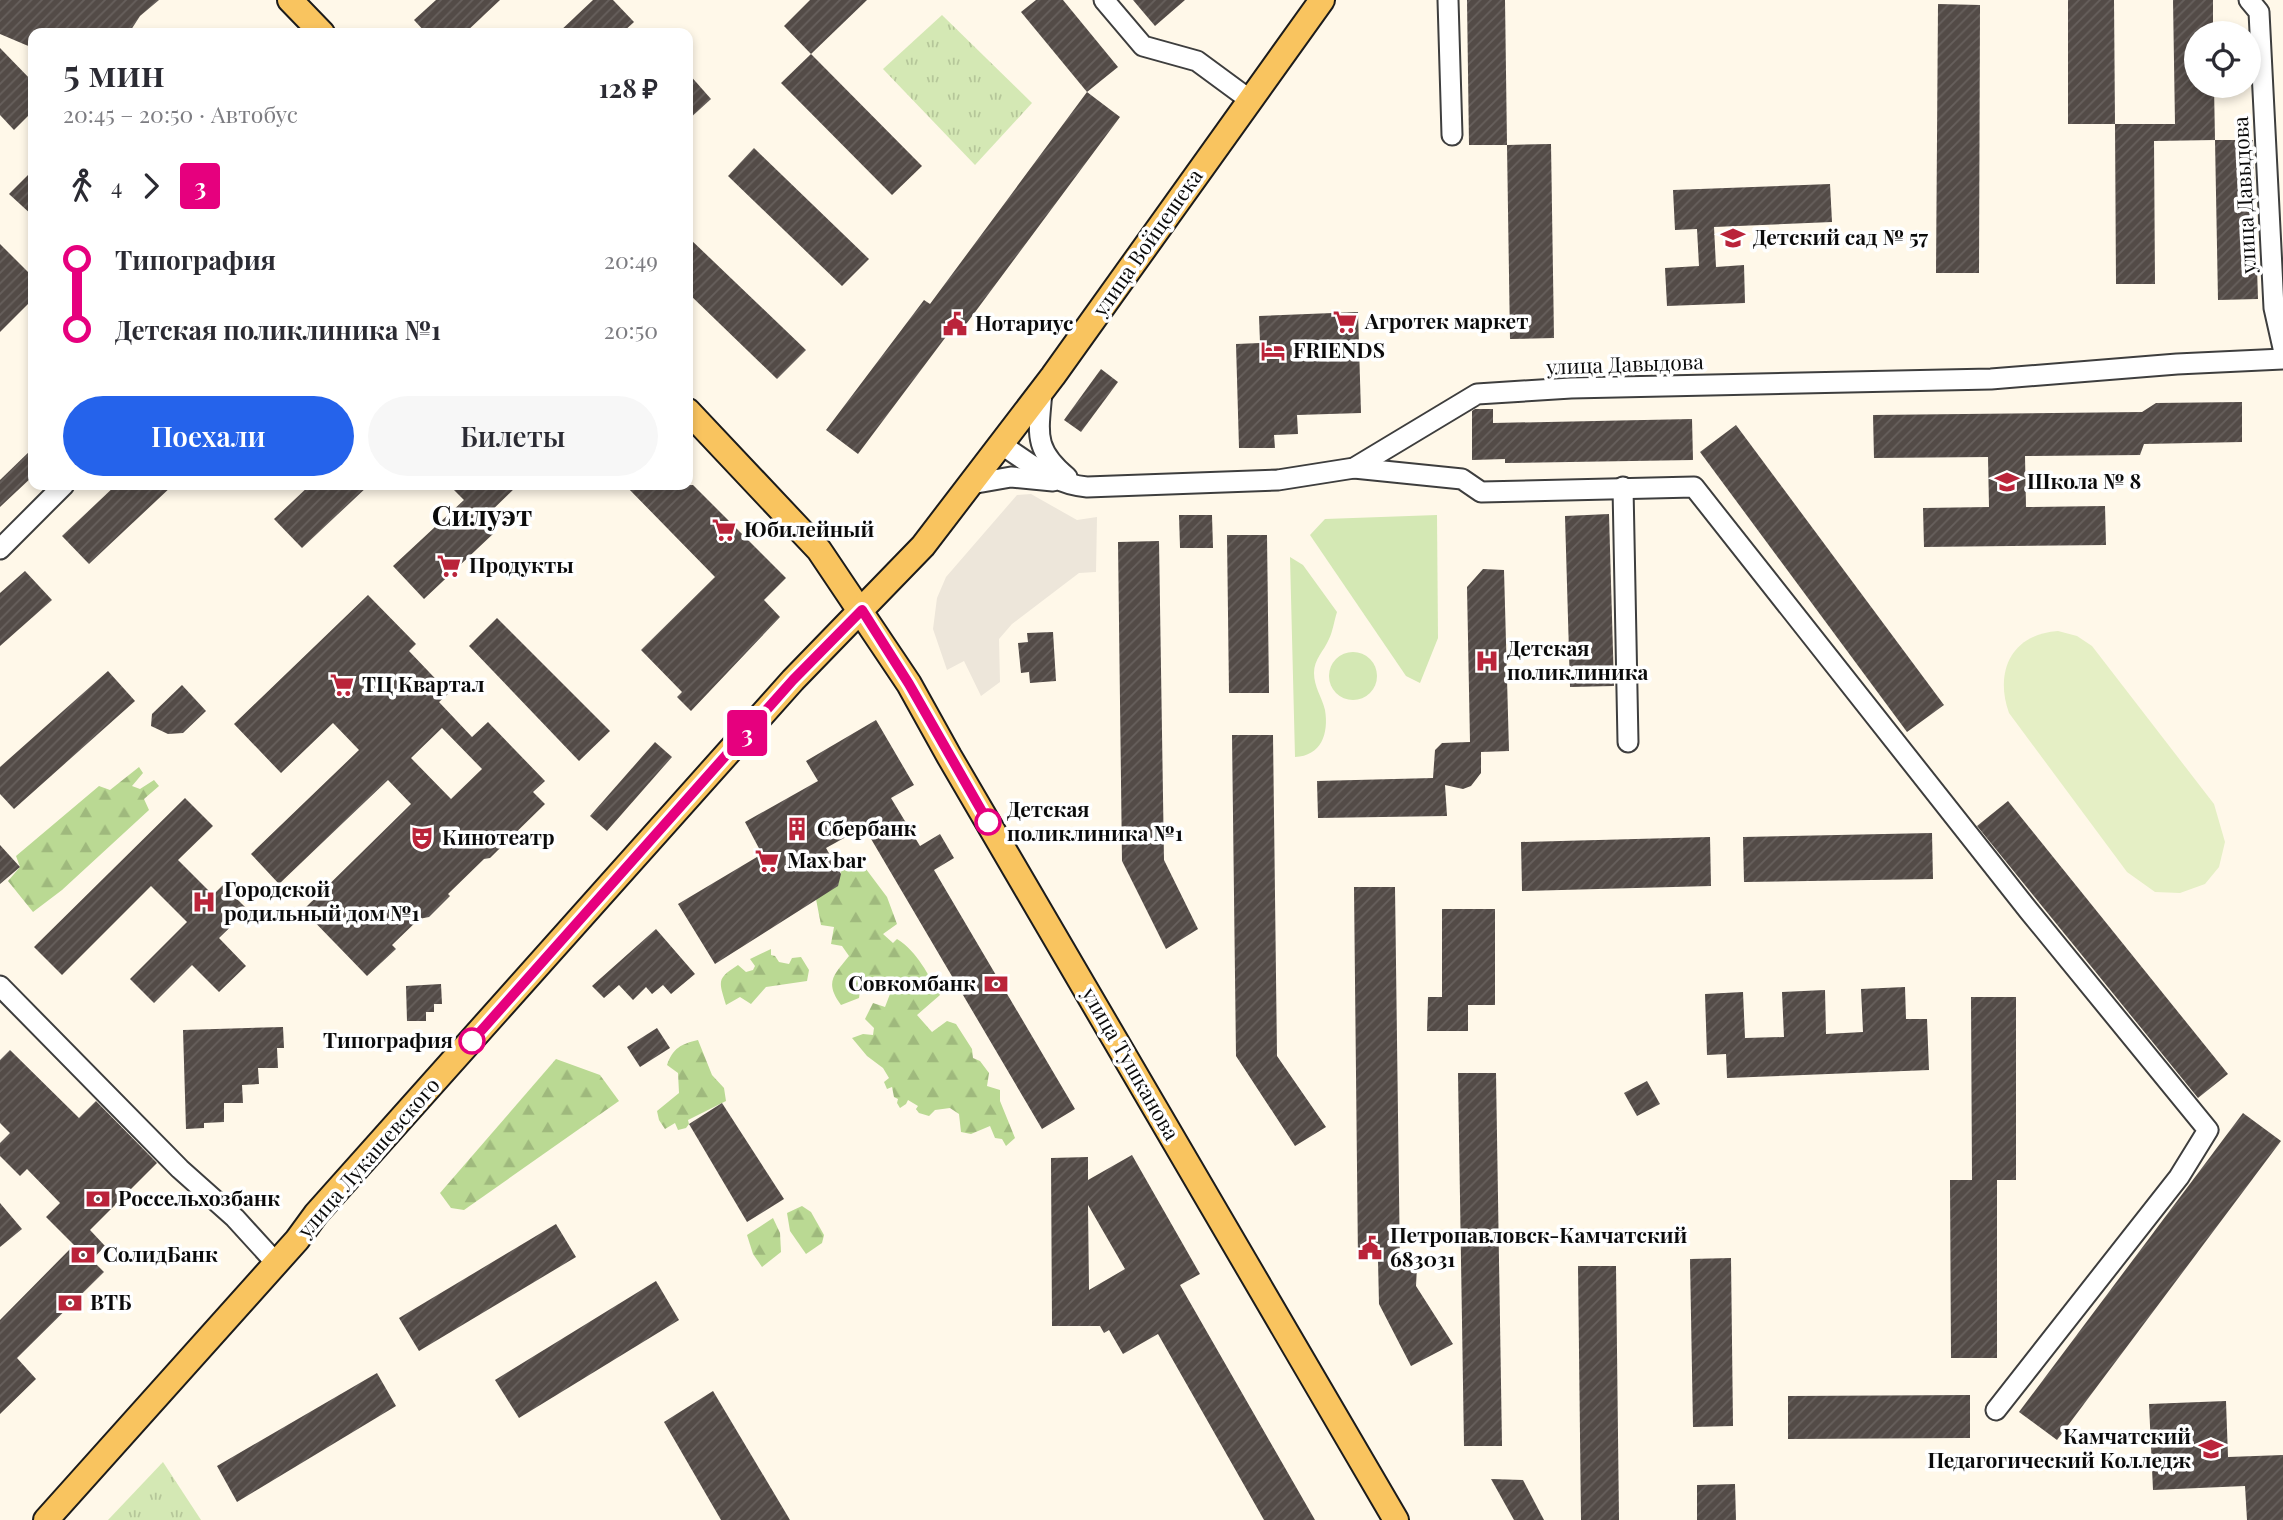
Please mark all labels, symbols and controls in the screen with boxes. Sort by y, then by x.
map controls [2184,21,2261,98]
button: locate [2184,21,2261,98]
text: 5 мин [63,46,165,97]
text: 128 ₽ [599,70,658,105]
text: 20:45 – 20:50 · Автобус [63,98,298,129]
street label: улица Давыдова [2225,115,2261,275]
street label: улица Войцешека [1084,162,1208,322]
icon: walk [63,167,101,205]
icon: forward [132,167,170,205]
text: 4 [111,170,122,201]
text: 3 [194,170,206,202]
place label: Детский сад № 57 [1753,222,1929,250]
school or university icon: Детский сад № 57 [1719,224,1747,252]
text: Типография [115,242,276,277]
text: 20:49 [604,244,658,275]
place label: Агротек маркет [1364,306,1528,334]
place label: Нотариус [975,308,1073,336]
supermarket icon: Агротек маркет [1331,308,1359,336]
public building icon: Нотариус [941,310,969,338]
text: Детская поликлиника №1 [115,312,441,347]
text: 20:50 [604,314,658,345]
place label: FRIENDS [1293,335,1385,363]
hotel icon: FRIENDS [1259,337,1287,365]
street label: улица Давыдова [1545,346,1705,380]
button: Поехали [63,396,354,476]
button: Билеты [368,396,658,476]
place label: Школа № 8 [2027,466,2141,494]
school or university icon: Школа № 8 [1993,468,2021,496]
district label: Силуэт [432,496,532,533]
place label: Юбилейный [744,514,875,542]
supermarket icon: Юбилейный [710,516,738,544]
place label: Продукты [469,550,574,578]
supermarket icon: Продукты [435,552,463,580]
place label: Детская поликлиника [1507,633,1649,685]
hospital icon: Детская поликлиника [1473,647,1501,675]
place label: ТЦ Квартал [362,669,485,697]
supermarket icon: ТЦ Квартал [328,671,356,699]
line badge: 3 [724,710,770,756]
text: 3 [741,717,753,749]
place label: Детская поликлиника №1 [1007,794,1183,846]
marker: Детская поликлиника №1 [975,809,1001,835]
place label: Сбербанк [817,813,917,841]
building icon: Сбербанк [783,815,811,843]
place label: Кинотеатр [442,822,555,850]
theatre icon: Кинотеатр [408,824,436,852]
place label: Max bar [787,845,866,873]
supermarket icon: Max bar [753,847,781,875]
place label: Городской родильный дом №1 [224,874,420,926]
hospital icon: Городской родильный дом №1 [190,888,218,916]
place label: Совкомбанк [848,968,976,996]
bank icon: Совкомбанк [982,970,1010,998]
street label: улица Тушканова [1076,981,1187,1145]
place label: Типография [323,1025,453,1053]
marker: Типография [459,1028,485,1054]
street label: улица Лукашевского [289,1071,445,1243]
place label: Россельхозбанк [118,1183,280,1211]
bank icon: Россельхозбанк [84,1185,112,1213]
place label: Петропавловск-Камчатский 683031 [1390,1220,1688,1272]
public building icon: Петропавловск-Камчатский 683031 [1356,1234,1384,1262]
place label: СолидБанк [103,1239,218,1267]
bank icon: СолидБанк [69,1241,97,1269]
place label: ВТБ [90,1287,132,1315]
bank icon: ВТБ [56,1289,84,1317]
place label: Камчатский Педагогический Колледж [1927,1421,2191,1473]
school or university icon: Камчатский Педагогический Колледж [2197,1435,2225,1463]

